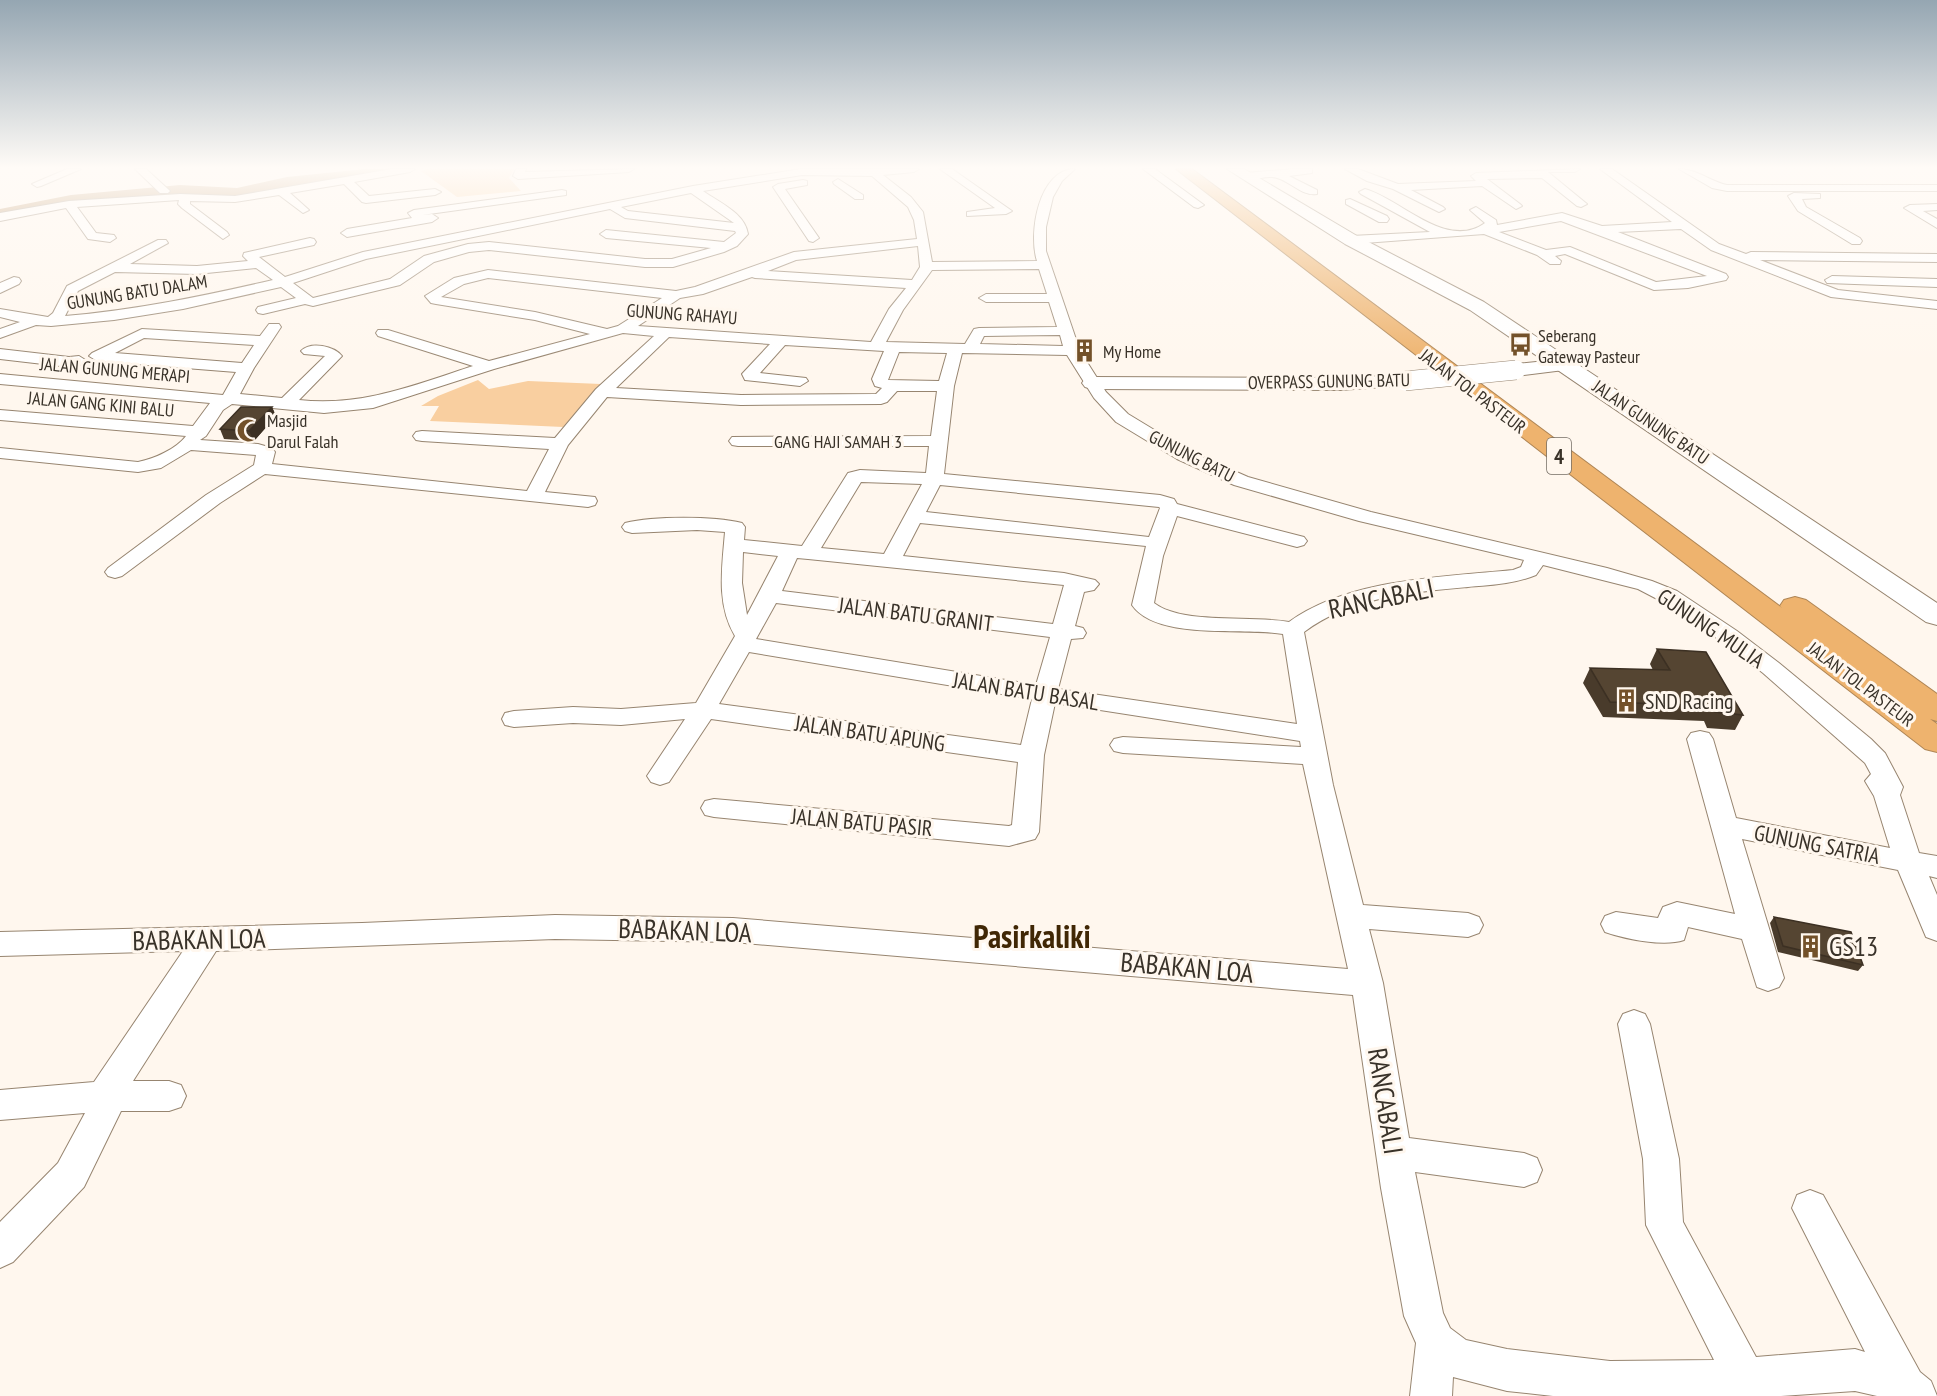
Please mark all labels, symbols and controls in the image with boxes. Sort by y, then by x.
street label: GUNUNG BATU DALAM [65,270,209,314]
street label: GUNUNG RAHAYU [626,299,738,329]
place label: Seberang Gateway Pasteur [1538,324,1640,368]
bus stop icon: Seberang Gateway Pasteur [1507,332,1533,358]
building icon: My Home [1072,338,1098,364]
place label: My Home [1103,340,1161,363]
street label: JALAN TOL PASTEUR [1415,343,1531,439]
street label: JALAN GUNUNG MERAPI [38,352,191,388]
street label: OVERPASS GUNUNG BATU [1248,368,1410,394]
street label: JALAN GUNUNG BATU [1588,374,1714,469]
street label: JALAN GANG KINI BALU [26,386,175,422]
place label: Masjid Darul Falah [267,409,338,453]
mosque icon: Masjid Darul Falah [236,417,262,443]
street label: GUNUNG BATU [1145,425,1239,487]
street label: GANG HAJI SAMAH 3 [774,430,902,453]
road number: 4 [1547,438,1571,474]
street label: RANCABALI [1325,570,1437,626]
street label: GUNUNG MULIA [1652,582,1770,674]
street label: JALAN BATU GRANIT [836,591,995,637]
street label: JALAN TOL PASTEUR [1803,636,1919,732]
street label: JALAN BATU BASAL [950,666,1101,716]
place label: SND Racing [1645,687,1734,715]
building icon: SND Racing [1614,688,1640,714]
street label: JALAN BATU APUNG [792,708,947,757]
street label: JALAN BATU PASIR [789,802,934,842]
street label: GUNUNG SATRIA [1752,818,1883,870]
street label: BABAKAN LOA [618,911,752,949]
district label: Pasirkaliki [973,915,1091,957]
street label: BABAKAN LOA [132,921,266,957]
place label: GS13 [1829,929,1878,963]
building icon: GS13 [1798,933,1824,959]
street label: BABAKAN LOA [1119,944,1255,990]
street label: RANCABALI [1361,1045,1411,1157]

